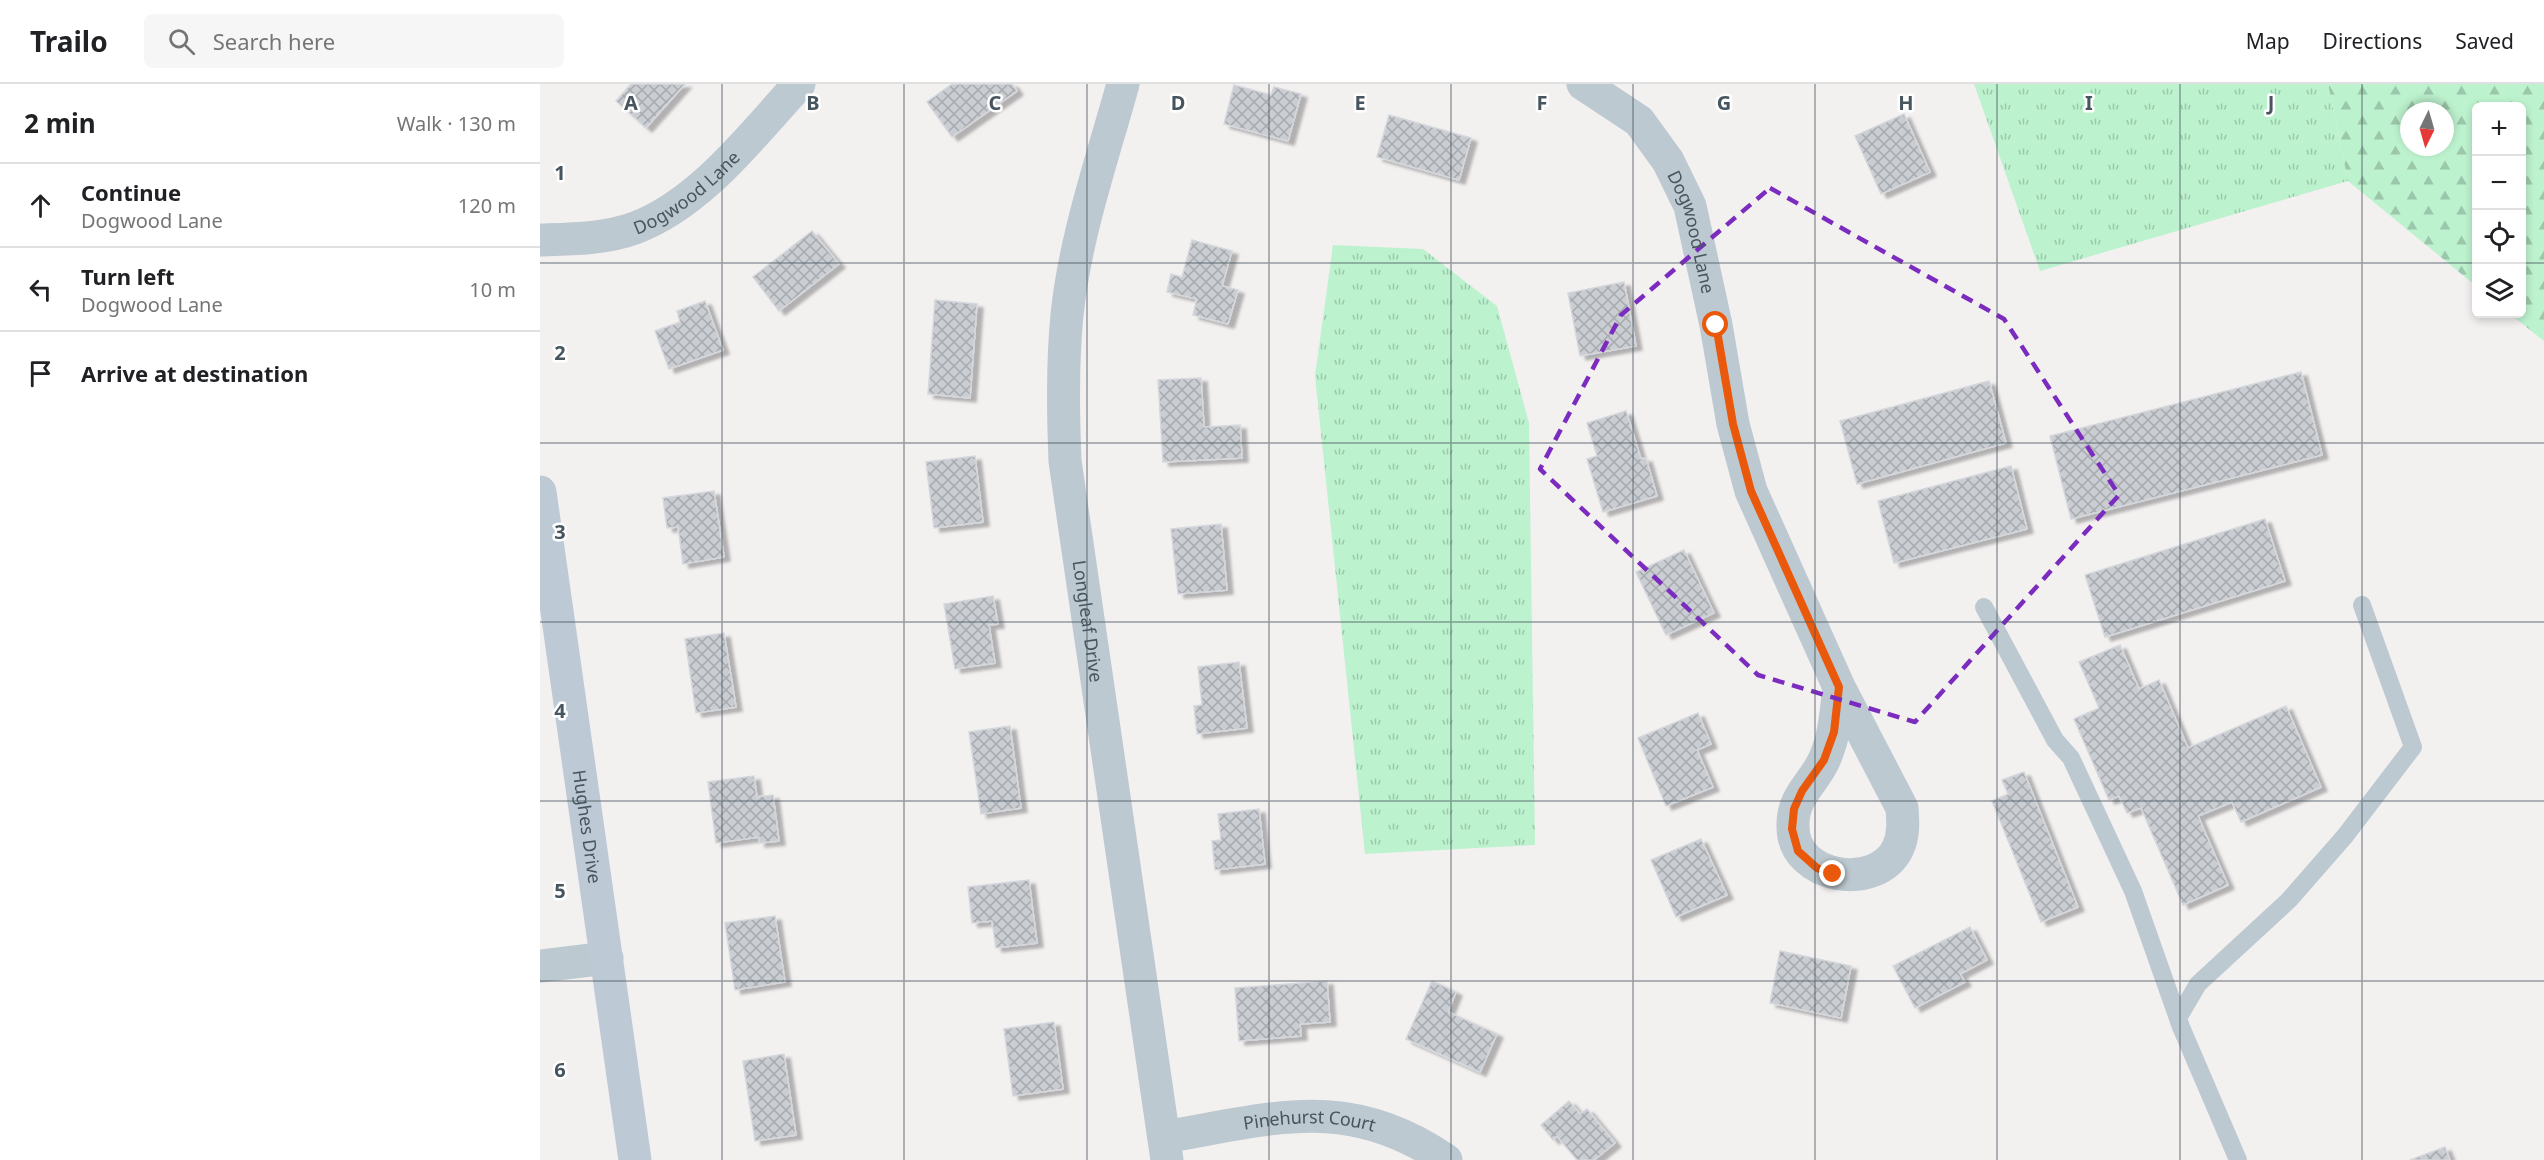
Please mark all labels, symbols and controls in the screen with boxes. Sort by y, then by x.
search box [144,14,564,68]
text: Trailo [30,22,108,60]
icon: search [165,25,198,58]
text: Search here [213,26,335,56]
text: Map [2246,27,2290,55]
text: Directions [2323,27,2422,55]
text: Saved [2455,27,2514,55]
text: A [624,89,638,116]
text: B [806,89,820,116]
text: C [989,89,1002,116]
text: D [1171,89,1185,116]
text: E [1354,89,1366,116]
text: F [1537,89,1547,116]
text: G [1717,89,1731,116]
text: H [1898,89,1914,116]
text: I [2085,89,2093,116]
text: J [2266,89,2274,116]
north arrow [2400,102,2454,156]
map controls [2472,102,2526,318]
button: + [2472,102,2526,156]
text: 2 min [24,105,96,141]
text: Walk · 130 m [397,110,516,137]
street label: Dogwood Lane [629,145,745,240]
button: − [2472,156,2526,210]
text: 1 [554,159,566,186]
street label: Dogwood Lane [1662,166,1721,296]
text: Continue [81,177,181,207]
icon: ahead [24,189,57,222]
text: 120 m [458,192,516,219]
text: Dogwood Lane [81,207,223,234]
button: locate [2472,210,2526,264]
text: Turn left [81,261,175,291]
button: layers [2472,264,2526,318]
icon: left [24,273,57,306]
text: 10 m [469,276,516,303]
text: Dogwood Lane [81,291,223,318]
route start [1702,311,1728,337]
text: 2 [554,339,566,366]
icon: arrive [24,357,57,390]
text: Arrive at destination [81,358,308,388]
text: 3 [554,518,566,545]
street label: Longleaf Drive [1068,559,1109,684]
text: 4 [554,697,566,724]
street label: Hughes Drive [568,768,608,885]
route end [1819,860,1845,886]
text: 5 [554,877,566,904]
text: 6 [554,1056,566,1083]
street label: Pinehurst Court [1241,1104,1379,1137]

